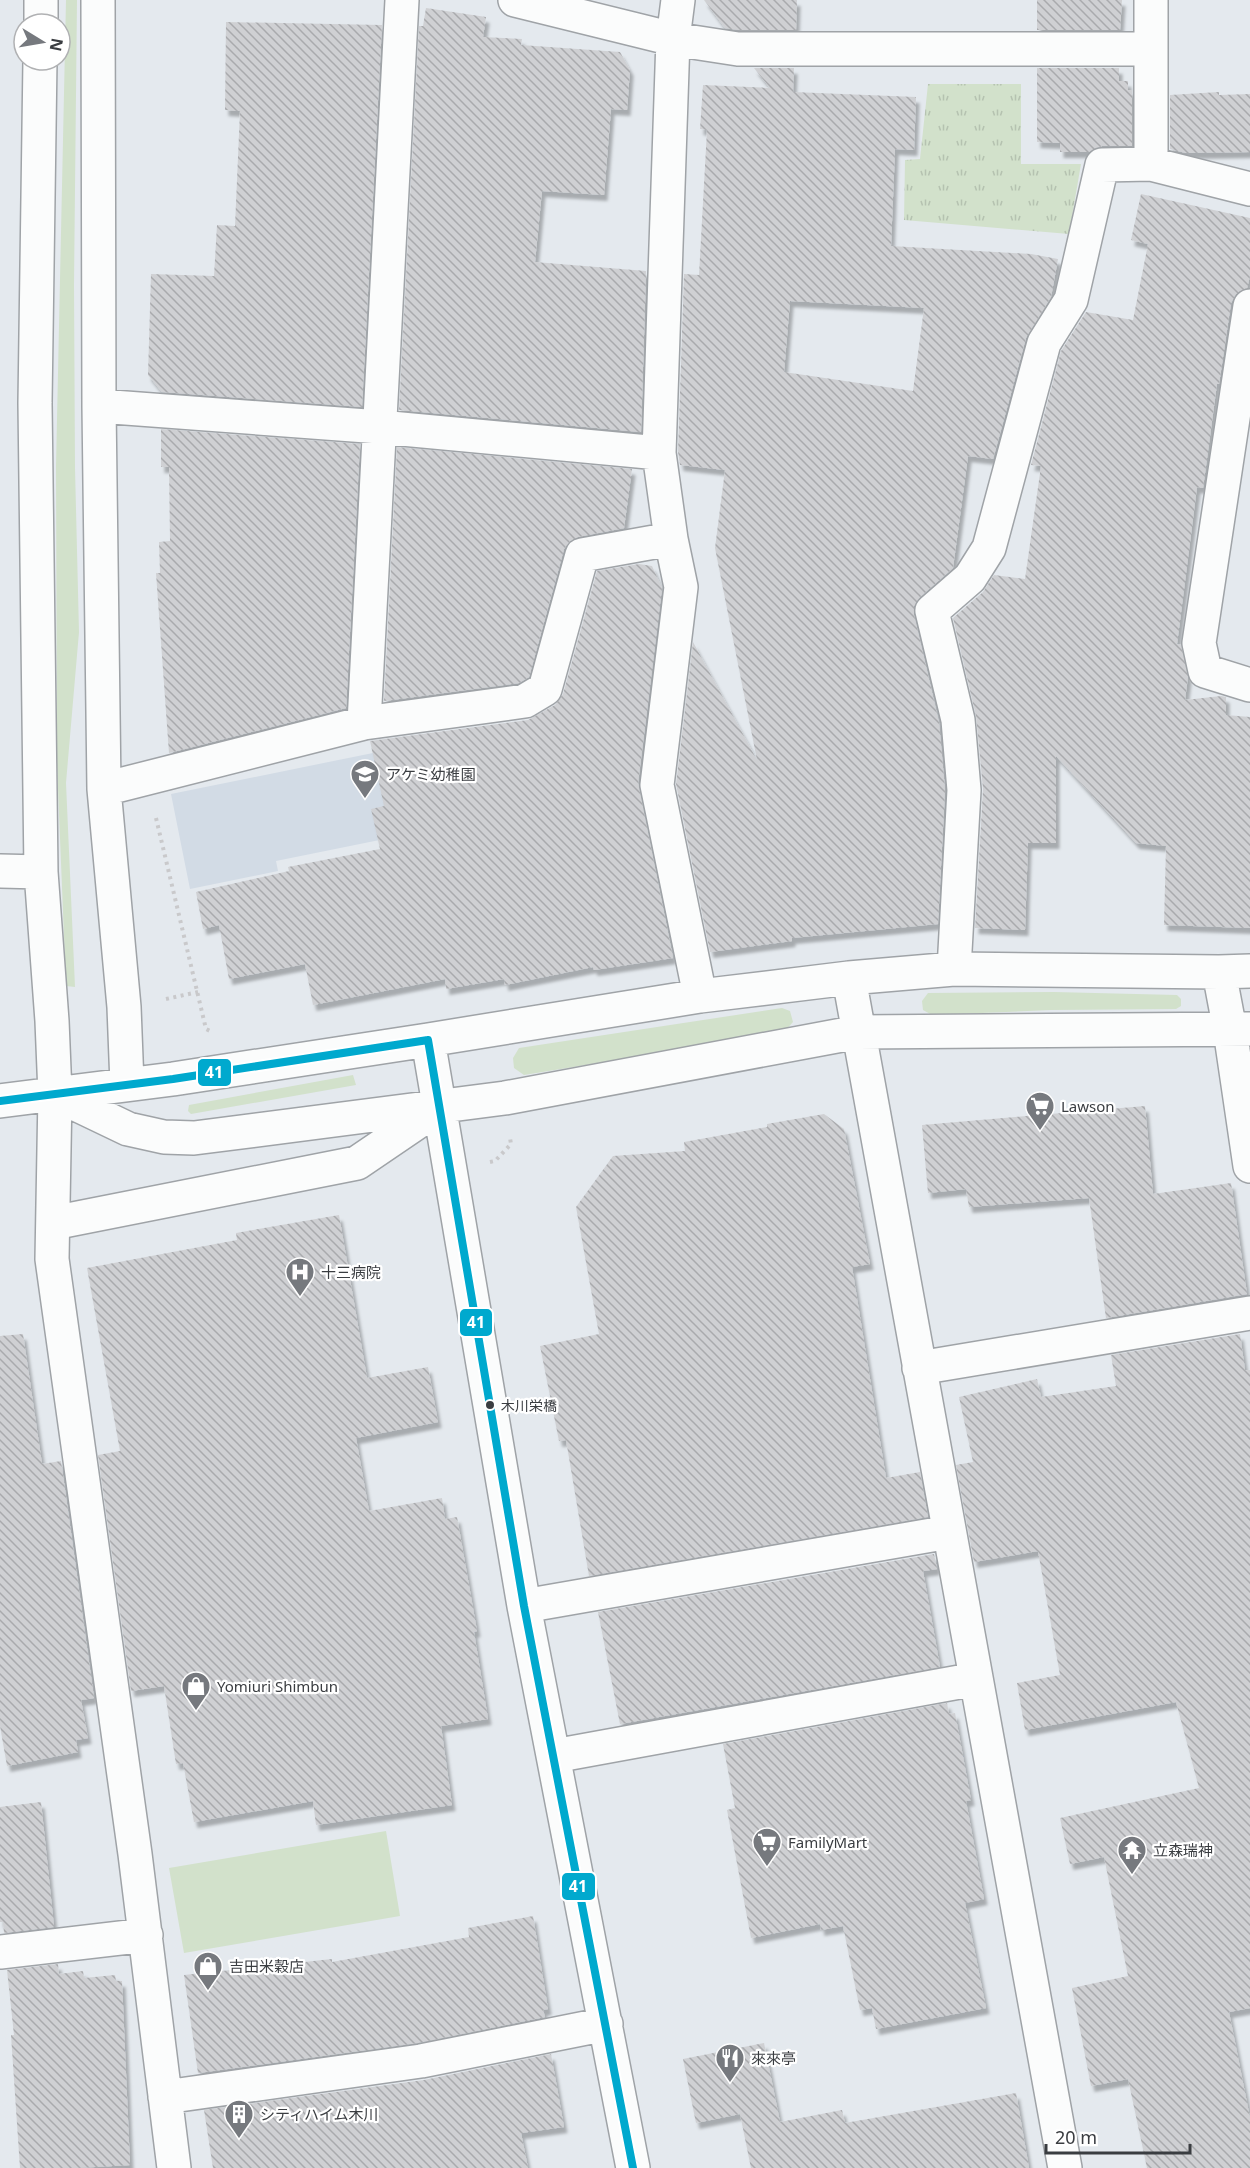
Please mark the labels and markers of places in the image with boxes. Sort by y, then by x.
school or university icon: アケミ幼稚園 [349,758,381,800]
place label: アケミ幼稚園 [386,764,476,784]
supermarket icon: Lawson [1024,1090,1056,1132]
place label: Lawson [1061,1096,1115,1116]
hospital icon: 十三病院 [284,1256,316,1298]
place label: 十三病院 [321,1262,381,1282]
place label: 木川栄橋 [501,1396,557,1415]
marker: 木川栄橋 [484,1399,496,1411]
shop icon: Yomiuri Shimbun [180,1670,212,1712]
place label: Yomiuri Shimbun [217,1676,338,1696]
supermarket icon: FamilyMart [751,1826,783,1868]
place label: FamilyMart [788,1832,868,1852]
temple icon: 立森瑞神 [1116,1834,1148,1876]
place label: 立森瑞神 [1153,1840,1213,1860]
shop icon: 吉田米穀店 [192,1950,224,1992]
place label: 吉田米穀店 [229,1956,304,1976]
restaurant icon: 來來亭 [714,2042,746,2084]
place label: 來來亭 [751,2048,796,2068]
building icon: シティハイム木川 [223,2098,255,2140]
place label: シティハイム木川 [260,2104,379,2124]

